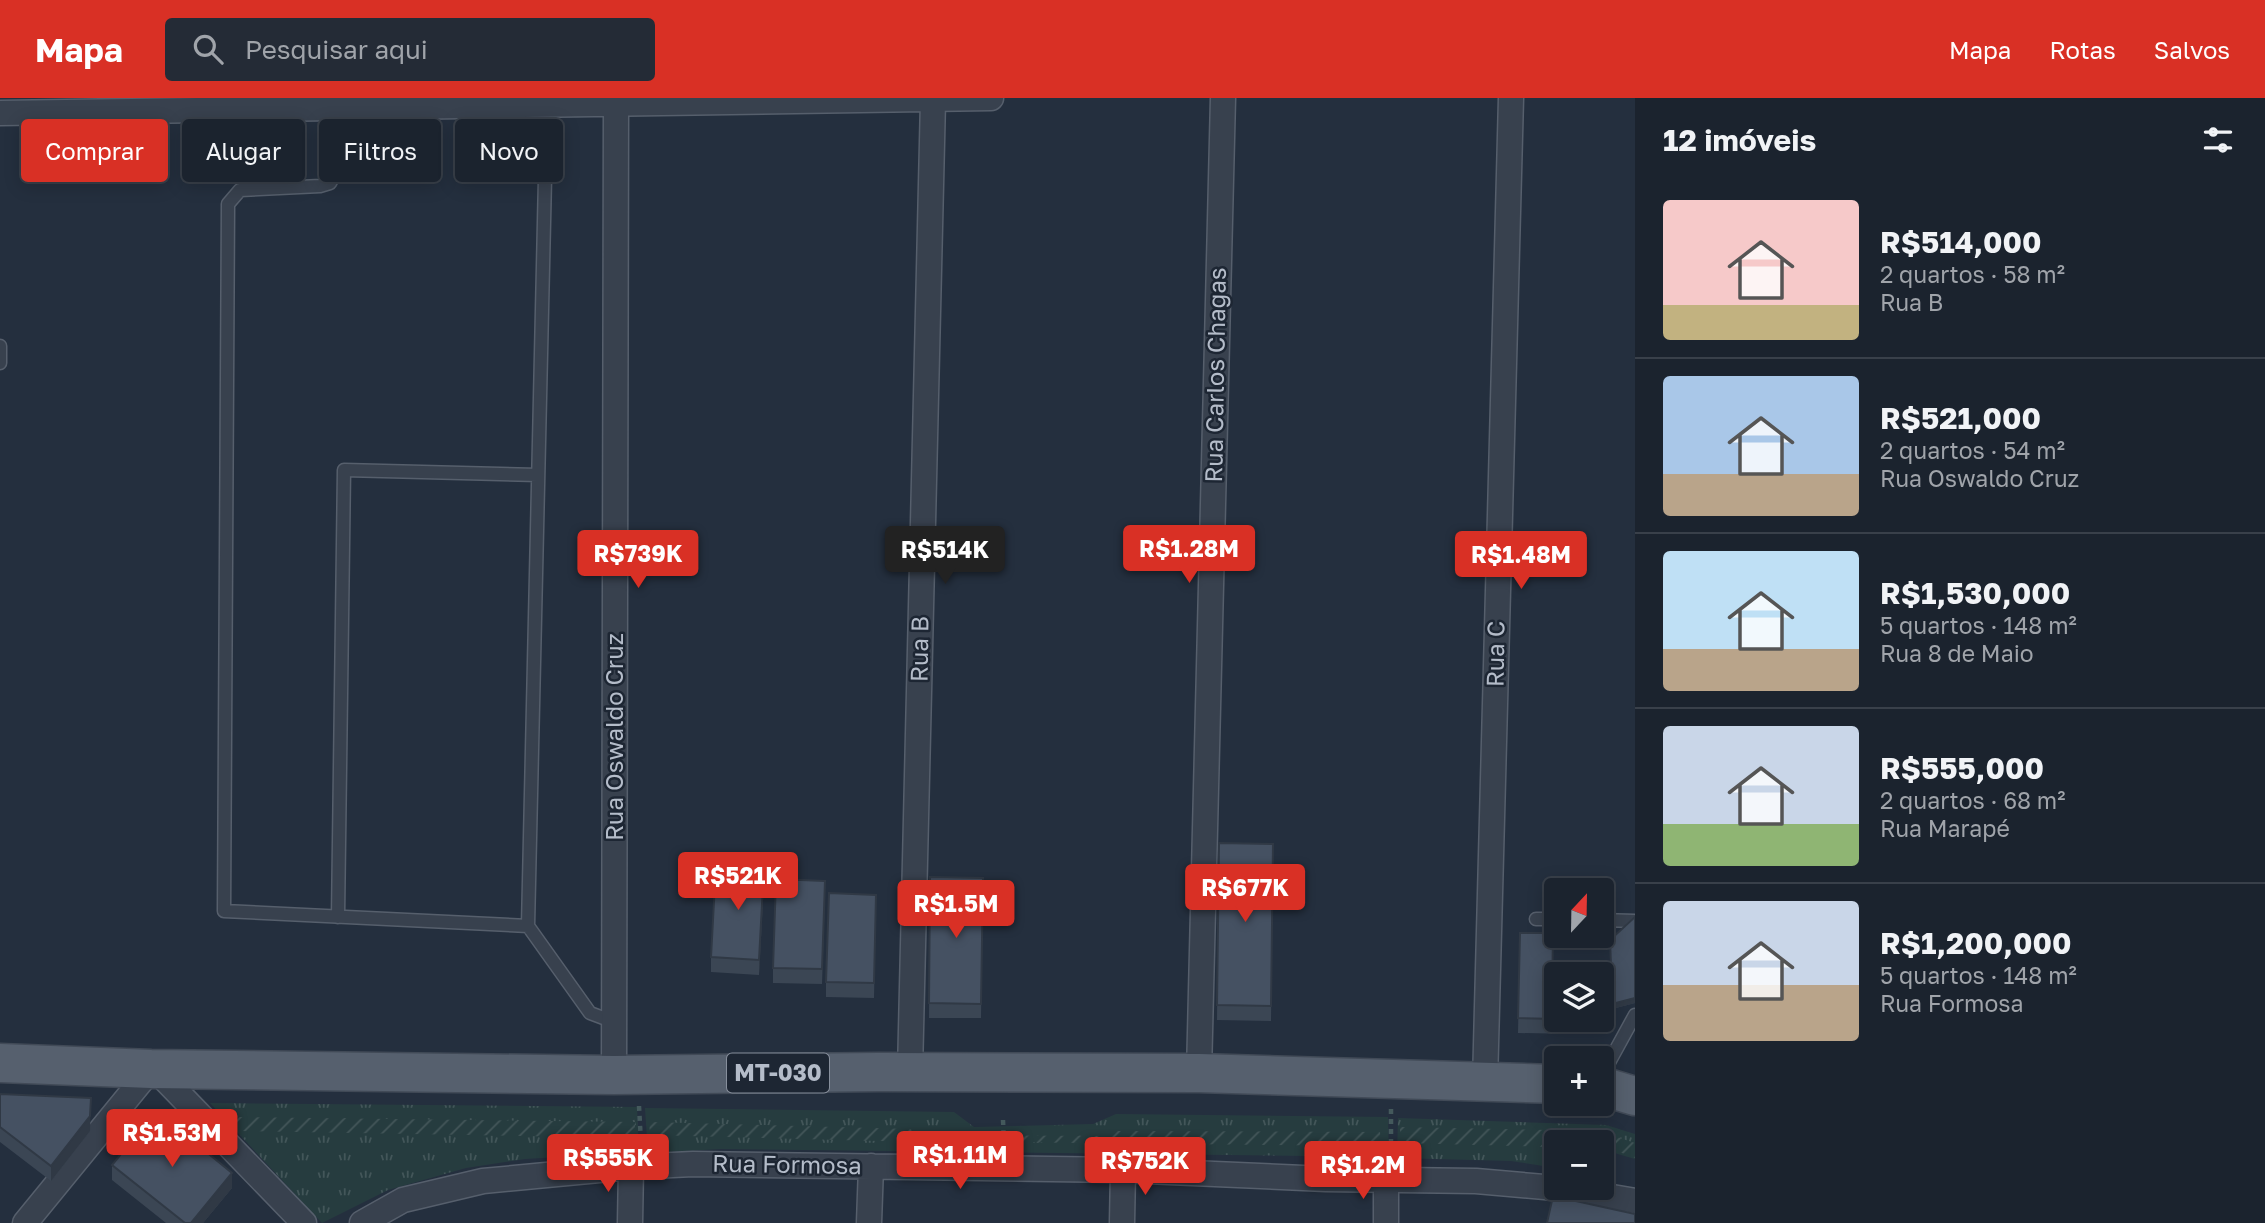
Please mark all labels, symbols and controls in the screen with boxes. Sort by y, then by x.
search box [165,18,655,81]
text: Mapa [35,30,123,69]
icon: search [189,30,227,68]
text: Pesquisar aqui [245,34,428,65]
text: Mapa [1949,35,2011,64]
text: Rotas [2049,35,2116,64]
text: Salvos [2154,35,2230,64]
chip: Comprar [21,119,168,182]
chip: Alugar [182,119,305,182]
chip: Filtros [319,119,441,182]
chip: Novo [455,119,563,182]
icon: filters [2199,121,2237,159]
text: 12 imóveis [1663,122,1816,158]
text: R$514,000 [1880,224,2042,260]
icon: home [1719,228,1803,312]
text: 2 quartos · 58 m² [1880,260,2065,288]
street label: Rua Carlos Chagas [1198,267,1231,483]
text: Rua B [1880,288,1943,316]
text: R$521,000 [1880,400,2041,436]
icon: home [1719,404,1803,488]
text: 2 quartos · 54 m² [1880,436,2065,464]
text: Rua Oswaldo Cruz [1880,464,2079,492]
pin: R$514K [888,526,1002,586]
pin: R$1.28M [1124,526,1254,585]
pin: R$739K [581,531,695,590]
pin: R$1.48M [1456,532,1586,591]
text: R$1.28M [1139,534,1239,562]
text: R$514K [901,535,989,563]
text: R$739K [593,539,683,567]
text: R$1.48M [1471,540,1571,568]
text: R$1,530,000 [1880,575,2070,611]
icon: home [1719,579,1803,663]
text: 5 quartos · 148 m² [1880,611,2077,639]
street label: Rua B [903,616,934,682]
street label: Rua C [1479,621,1510,687]
street label: Rua Oswaldo Cruz [599,633,628,841]
text: Rua 8 de Maio [1880,639,2034,667]
text: R$555,000 [1880,750,2044,786]
icon: home [1719,754,1803,838]
text: 2 quartos · 68 m² [1880,786,2066,814]
text: Rua Marapé [1880,814,2010,842]
pin: R$521K [681,852,795,912]
text: R$521K [694,861,782,889]
pin: R$677K [1188,864,1302,924]
text: R$677K [1201,873,1289,901]
north arrow [1544,878,1614,948]
map controls [1544,878,1614,1200]
pin: R$1.5M [899,880,1013,940]
text: R$1.5M [913,889,999,917]
text: R$1,200,000 [1880,925,2071,961]
icon: home [1719,929,1803,1013]
text: 5 quartos · 148 m² [1880,961,2077,989]
button: layers [1544,962,1614,1032]
text: Rua Formosa [1880,989,2023,1017]
button: + [1544,1046,1614,1116]
road number: MT-030 [727,1054,829,1092]
pin: R$1.53M [107,1110,237,1169]
text: R$1.53M [122,1118,222,1146]
button: − [1544,1130,1614,1200]
pin: R$1.11M [895,1132,1025,1191]
pin: R$555K [551,1134,665,1194]
pin: R$752K [1088,1138,1202,1197]
text: R$1.11M [913,1140,1007,1168]
pin: R$1.2M [1306,1142,1420,1201]
text: R$555K [563,1143,653,1171]
text: R$752K [1101,1146,1189,1174]
street label: Rua Formosa [712,1148,862,1179]
text: R$1.2M [1320,1150,1406,1178]

